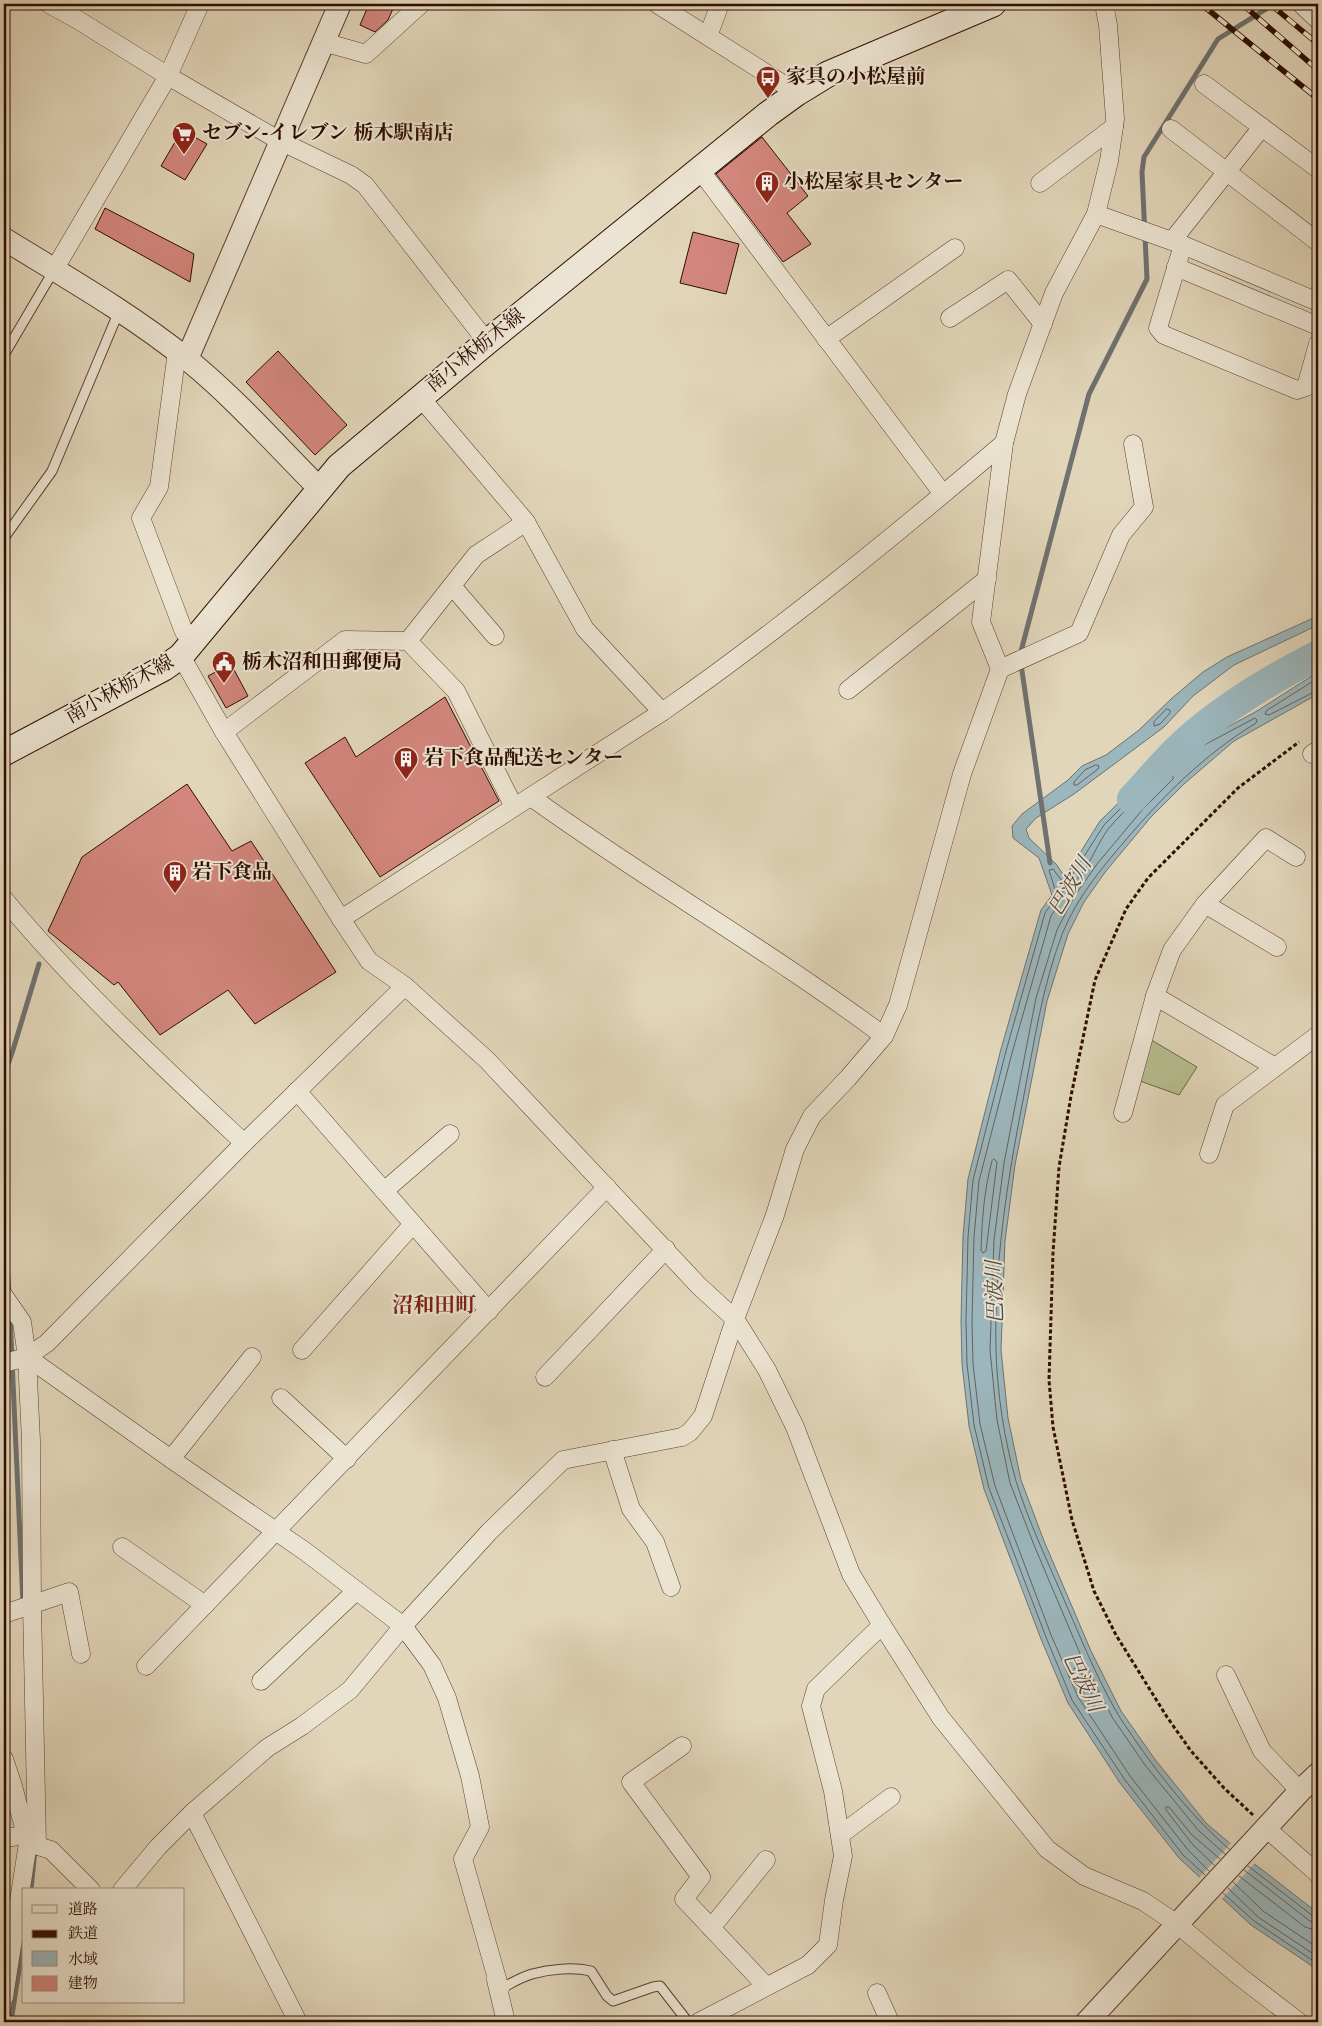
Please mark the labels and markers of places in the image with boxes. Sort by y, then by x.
bus stop icon: 家具の小松屋前 [755,65,781,99]
place label: 家具の小松屋前 [786,66,926,88]
supermarket icon: セブン-イレブン 栃木駅南店 [171,121,197,155]
place label: セブン-イレブン 栃木駅南店 [202,122,453,144]
building icon: 小松屋家具センター [754,170,780,204]
place label: 小松屋家具センター [784,171,963,193]
public building icon: 栃木沼和田郵便局 [211,650,237,684]
place label: 栃木沼和田郵便局 [242,650,402,673]
building icon: 岩下食品配送センター [393,746,419,780]
place label: 岩下食品配送センター [424,746,623,769]
building icon: 岩下食品 [162,860,188,894]
place label: 岩下食品 [192,860,272,883]

